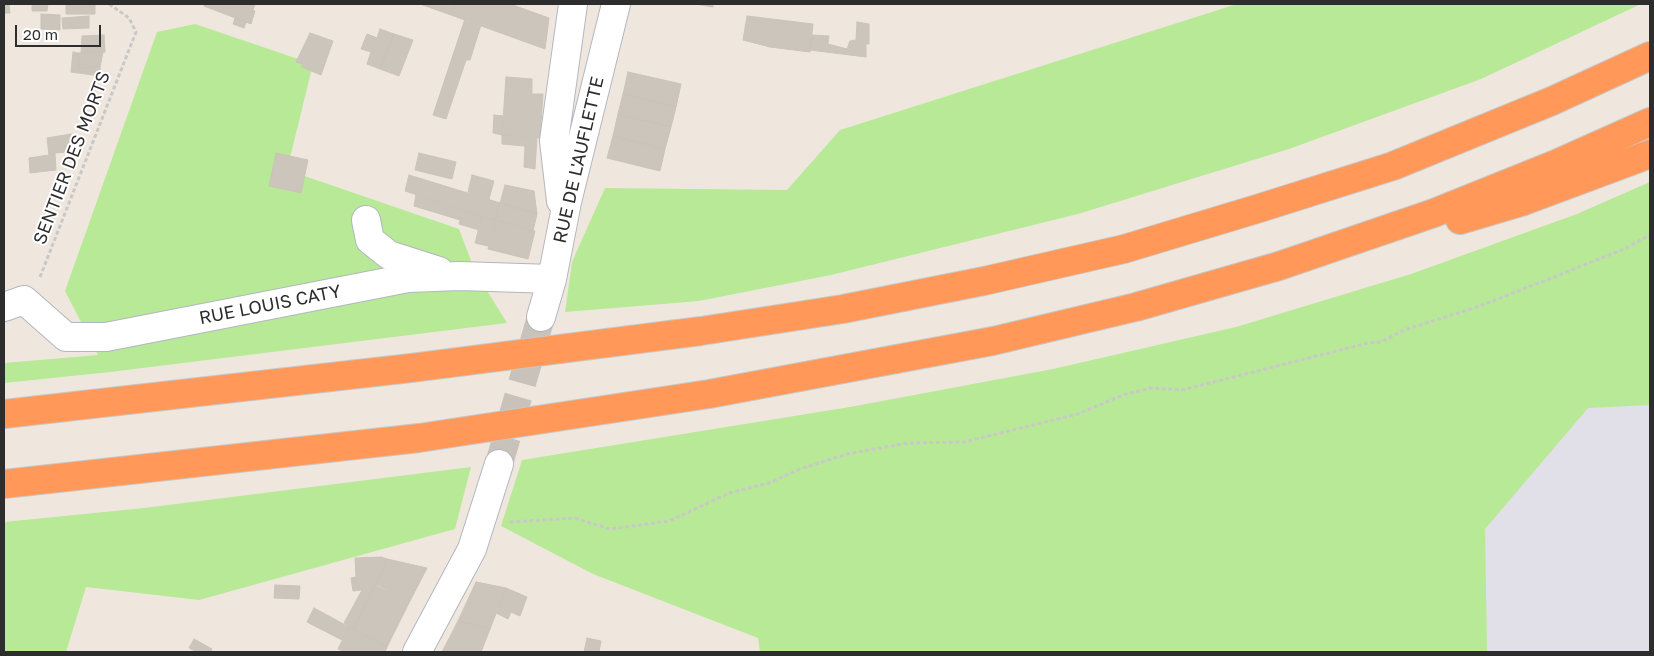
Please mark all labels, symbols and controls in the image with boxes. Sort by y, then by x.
scale bar [18,15,104,47]
text: 20 m [23,25,58,43]
street label: SENTIER DES MORTS [29,68,115,248]
street label: RUE DE L'AUFLETTE [549,74,609,246]
street label: RUE LOUIS CATY [197,281,343,329]

